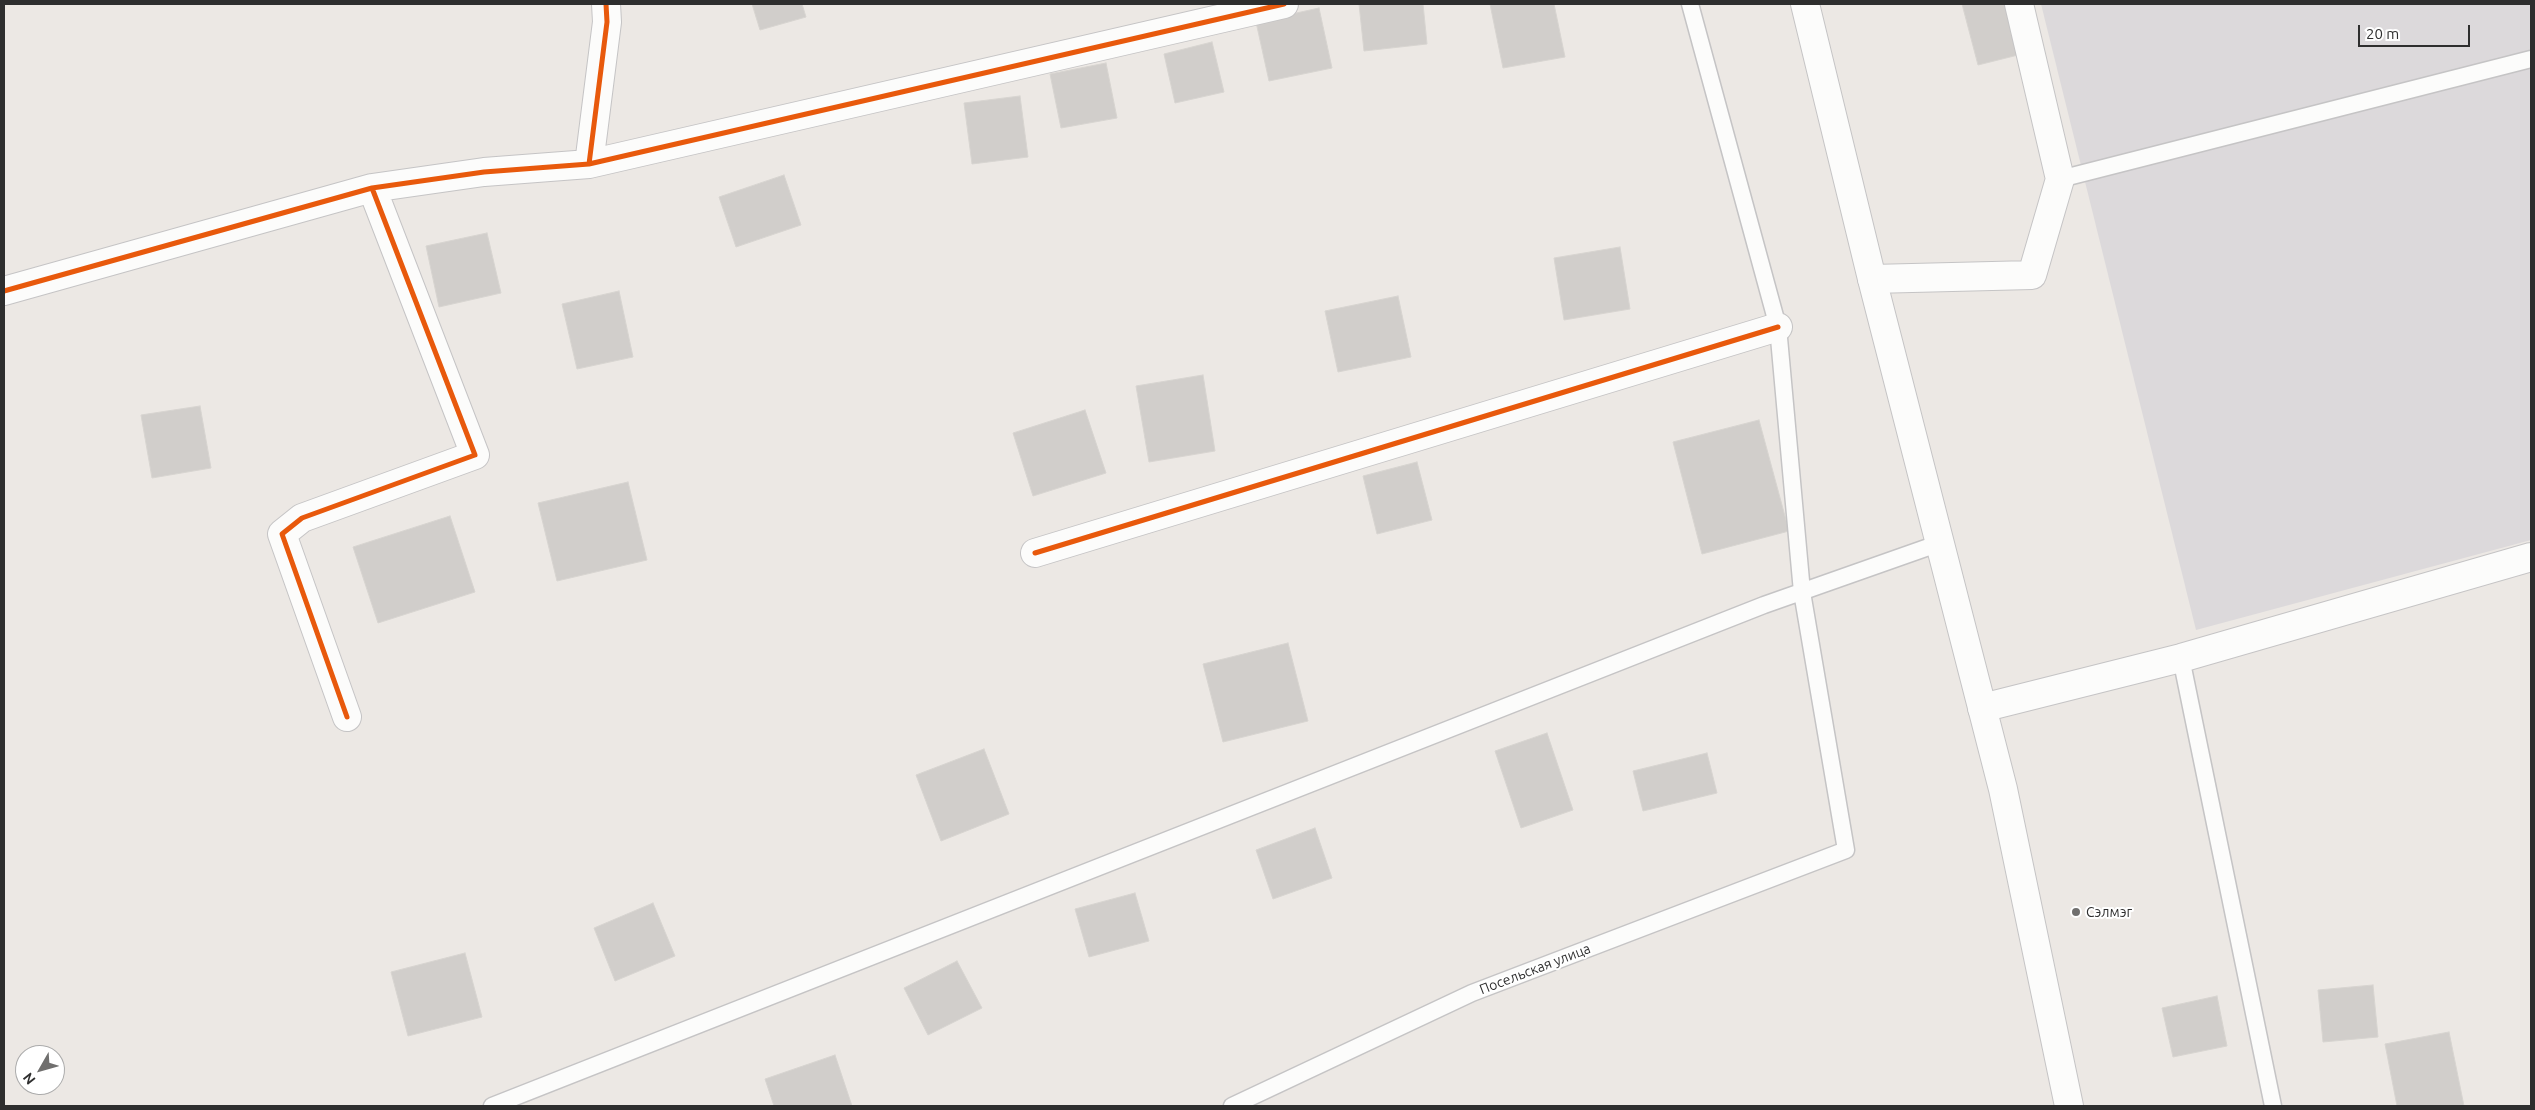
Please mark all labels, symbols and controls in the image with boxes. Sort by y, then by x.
scale bar [2360,15,2472,47]
text: 20 m [2366,25,2399,42]
place label: Сэлмэг [2086,904,2132,920]
marker: Сэлмэг [2070,906,2082,918]
street label: Посельская улица [1477,940,1593,998]
north arrow [15,1045,65,1095]
text: N [19,1070,38,1088]

